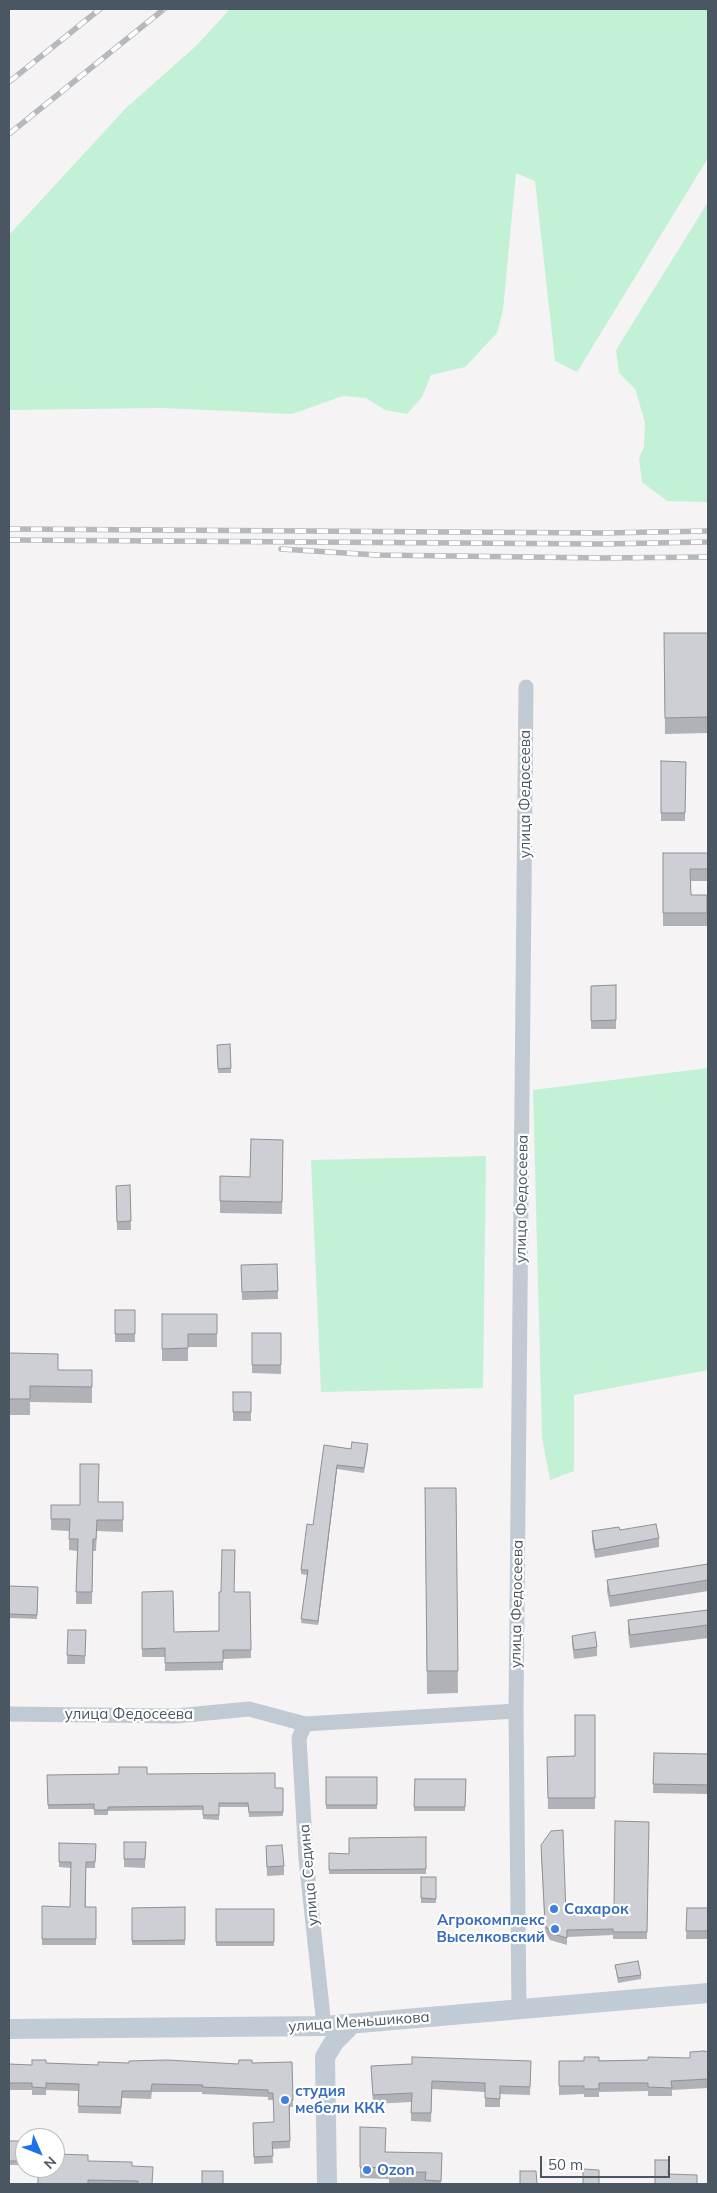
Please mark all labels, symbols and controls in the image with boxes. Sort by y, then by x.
street label: улица Федосеева [516,730,534,858]
street label: улица Федосеева [512,1135,532,1263]
street label: улица Федосеева [507,1540,527,1668]
street label: улица Федосеева [65,1705,193,1723]
street label: улица Седина [296,1823,322,1927]
place label: Сахарок [564,1900,629,1918]
marker: Сахарок [548,1903,560,1915]
place label: Агрокомплекс Выселковский [436,1911,545,1946]
marker: Агрокомплекс Выселковский [549,1923,561,1935]
street label: улица Меньшикова [288,2008,430,2036]
place label: студия мебели ККК [295,2082,385,2117]
marker: студия мебели ККК [279,2094,291,2106]
north arrow [15,2128,65,2178]
scale bar [542,2146,672,2178]
text: N [40,2153,60,2173]
text: 50 m [548,2155,583,2174]
place label: Ozon [377,2161,414,2179]
marker: Ozon [361,2164,373,2176]

